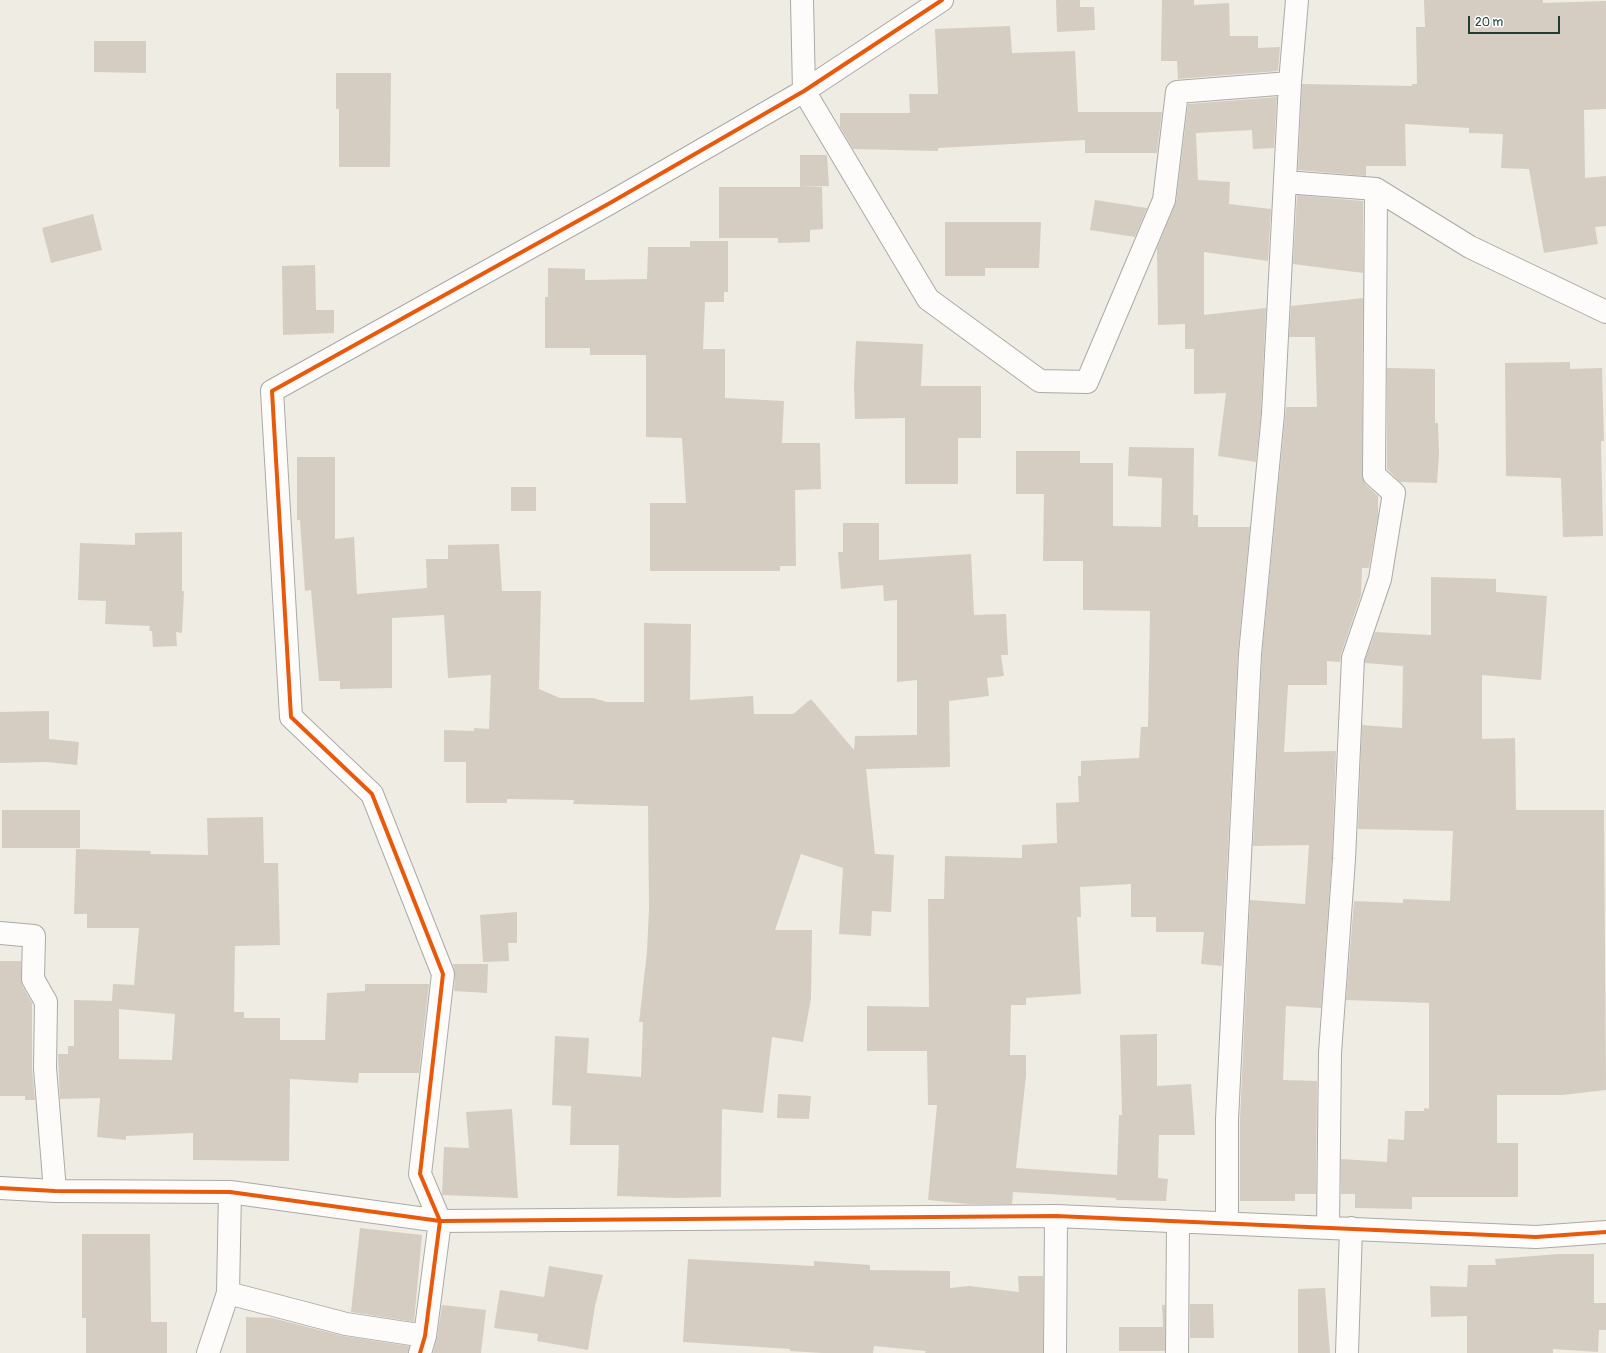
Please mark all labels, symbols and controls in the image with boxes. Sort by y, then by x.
scale bar [1470,8,1562,34]
text: 20 m [1475,15,1503,30]

